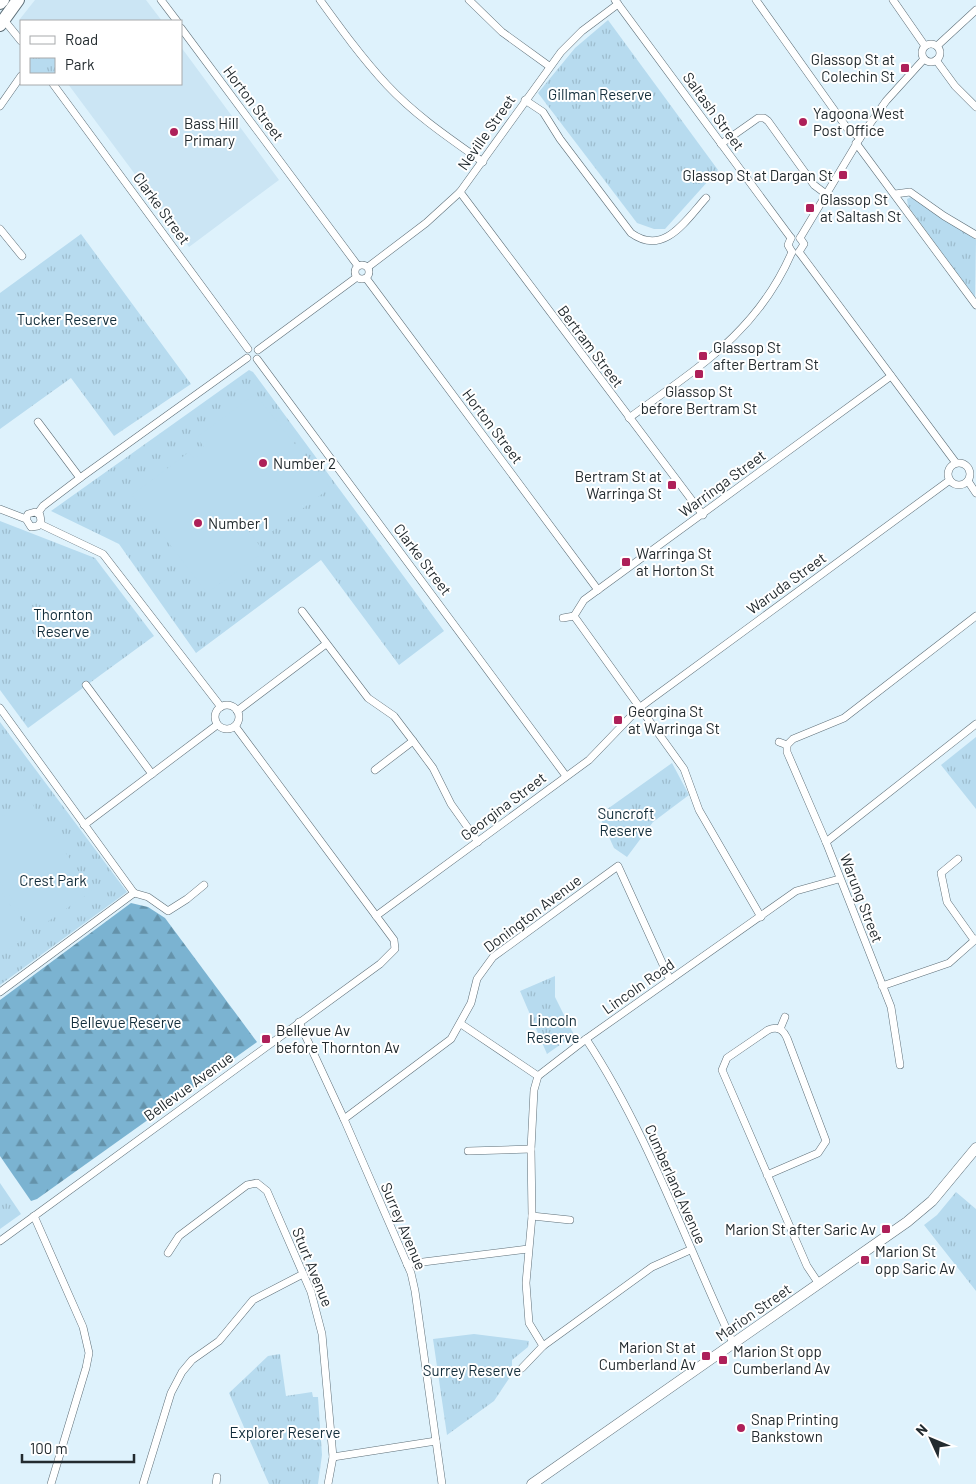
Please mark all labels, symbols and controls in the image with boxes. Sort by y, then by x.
legend [20,20,182,85]
text: Road [65,30,98,48]
place label: Glassop St at Colechin St [811,50,895,85]
text: Park [65,55,95,73]
street label: Horton Street [220,62,288,144]
marker: Glassop St at Colechin St [899,62,911,74]
street label: Saltash Street [680,68,748,154]
park label: Gillman Reserve [548,85,652,103]
street label: Neville Street [453,91,519,173]
place label: Yagoona West Post Office [813,104,905,139]
place label: Bass Hill Primary [184,114,239,149]
marker: Yagoona West Post Office [797,116,809,128]
marker: Bass Hill Primary [168,126,180,138]
place label: Glassop St at Dargan St [683,166,833,184]
street label: Clarke Street [130,168,194,248]
marker: Glassop St at Dargan St [837,169,849,181]
place label: Glassop St at Saltash St [820,190,902,225]
marker: Glassop St at Saltash St [804,202,816,214]
street label: Bertram Street [554,301,628,391]
park label: Tucker Reserve [17,310,117,328]
place label: Glassop St after Bertram St [713,338,819,373]
marker: Glassop St after Bertram St [697,350,709,362]
marker: Glassop St before Bertram St [693,368,705,380]
place label: Glassop St before Bertram St [641,382,757,417]
street label: Horton Street [459,385,527,467]
street label: Warringa Street [675,446,769,520]
place label: Number 2 [273,454,336,472]
marker: Number 2 [257,457,269,469]
place label: Bertram St at Warringa St [575,467,662,502]
marker: Bertram St at Warringa St [666,479,678,491]
place label: Number 1 [208,514,268,532]
marker: Number 1 [192,517,204,529]
street label: Clarke Street [390,520,456,598]
place label: Warringa St at Horton St [636,544,714,579]
street label: Waruda Street [743,548,829,618]
marker: Warringa St at Horton St [620,556,632,568]
park label: Thornton Reserve [33,605,93,640]
place label: Georgina St at Warringa St [628,702,720,737]
marker: Georgina St at Warringa St [612,714,624,726]
street label: Georgina Street [457,768,549,844]
park label: Suncroft Reserve [598,804,654,839]
street label: Warung Street [837,851,887,945]
street label: Donington Avenue [480,870,584,956]
park label: Crest Park [19,871,87,889]
street label: Lincoln Road [598,955,678,1017]
park label: Lincoln Reserve [527,1011,579,1046]
park label: Bellevue Reserve [70,1013,182,1031]
place label: Bellevue Av before Thornton Av [276,1021,400,1056]
marker: Bellevue Av before Thornton Av [260,1033,272,1045]
street label: Bellevue Avenue [140,1048,236,1124]
street label: Cumberland Avenue [642,1121,710,1247]
street label: Surrey Avenue [378,1180,430,1272]
place label: Marion St after Saric Av [725,1220,876,1238]
marker: Marion St after Saric Av [880,1223,892,1235]
street label: Sturt Avenue [289,1225,337,1309]
place label: Marion St opp Saric Av [875,1242,955,1277]
marker: Marion St opp Saric Av [859,1254,871,1266]
street label: Marion Street [712,1279,794,1345]
place label: Marion St at Cumberland Av [599,1338,696,1373]
place label: Marion St opp Cumberland Av [733,1342,830,1377]
marker: Marion St at Cumberland Av [700,1350,712,1362]
marker: Marion St opp Cumberland Av [717,1354,729,1366]
park label: Surrey Reserve [423,1361,521,1379]
place label: Snap Printing Bankstown [751,1410,838,1445]
north arrow [906,1414,956,1464]
text: N [912,1420,931,1439]
marker: Snap Printing Bankstown [735,1422,747,1434]
park label: Explorer Reserve [230,1423,340,1441]
scale bar [22,1432,135,1464]
text: 100 m [30,1439,68,1457]

